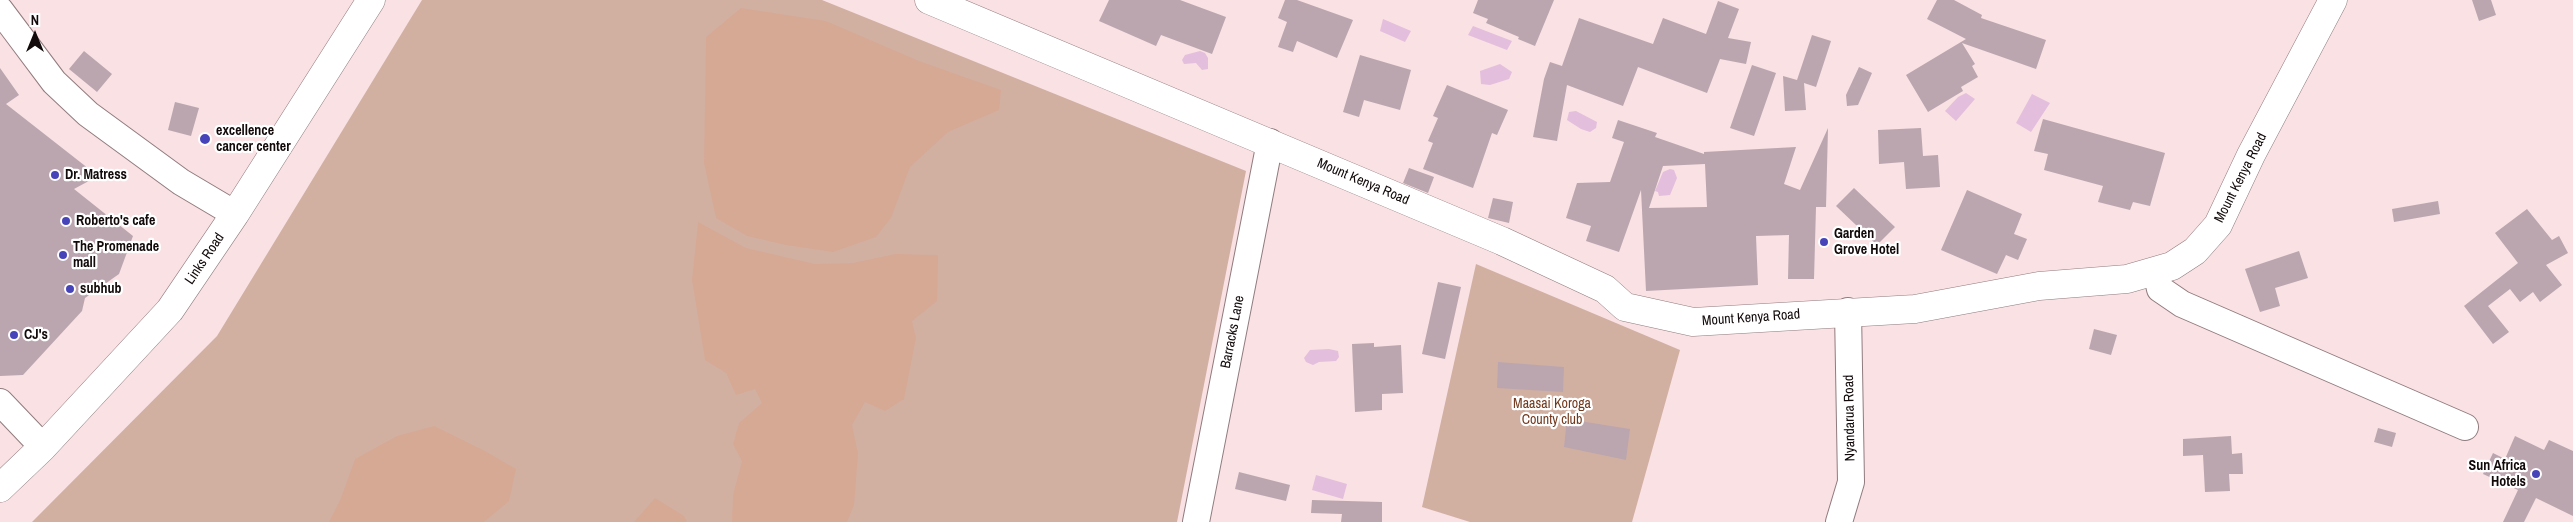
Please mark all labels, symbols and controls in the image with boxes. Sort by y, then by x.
north arrow [10,10,60,60]
text: N [31,11,39,29]
place label: excellence cancer center [216,123,291,156]
street label: Mount Kenya Road [2211,130,2271,226]
marker: excellence cancer center [198,132,212,146]
street label: Mount Kenya Road [1314,155,1412,209]
place label: Dr. Matress [65,167,127,183]
marker: Dr. Matress [49,169,61,181]
place label: Roberto's cafe [76,213,155,229]
marker: Roberto's cafe [60,215,72,227]
place label: Garden Grove Hotel [1834,226,1899,258]
street label: Links Road [182,230,228,288]
marker: Garden Grove Hotel [1818,236,1830,248]
place label: The Promenade mall [73,239,159,272]
marker: The Promenade mall [57,249,69,261]
place label: subhub [80,281,121,297]
marker: subhub [64,283,76,295]
street label: Barracks Lane [1218,294,1248,370]
street label: Mount Kenya Road [1701,306,1801,330]
place label: CJ's [24,327,48,343]
marker: CJ's [8,329,20,341]
street label: Nyandarua Road [1841,374,1859,462]
park label: Maasai Koroga County club [1513,396,1591,428]
place label: Sun Africa Hotels [2469,458,2526,491]
marker: Sun Africa Hotels [2530,468,2542,480]

